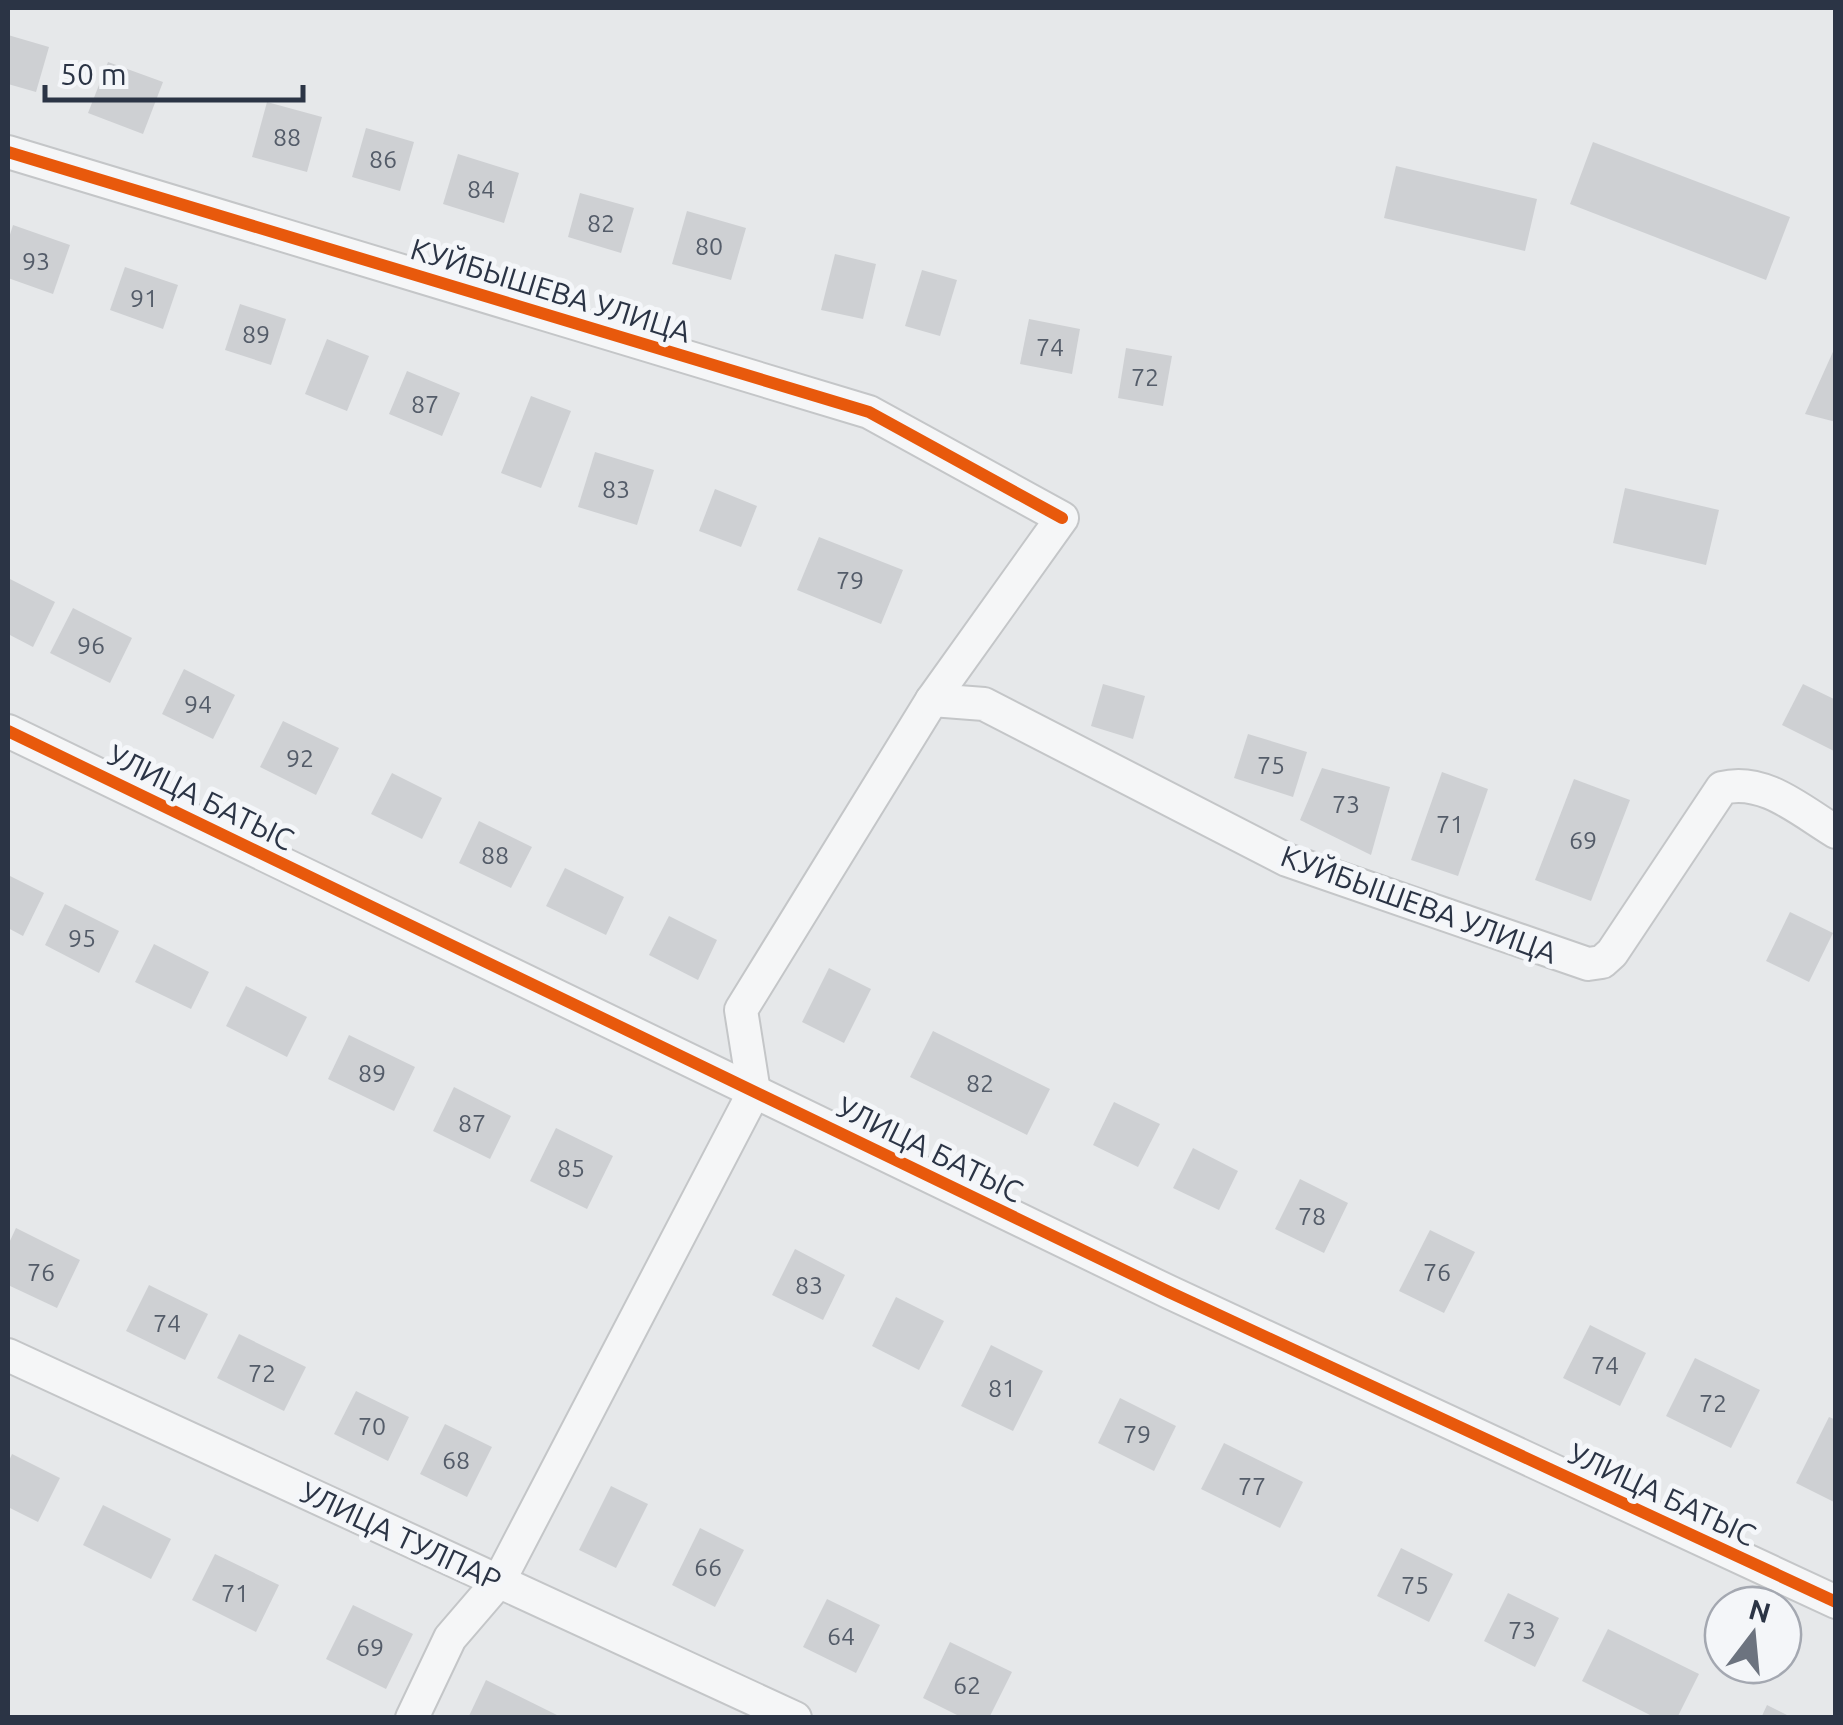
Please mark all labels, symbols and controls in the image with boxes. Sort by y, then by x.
scale bar [45,40,302,102]
text: 50 m [60,57,127,91]
house number: 88 [273,123,301,151]
house number: 86 [369,145,397,173]
house number: 84 [467,175,495,203]
house number: 82 [587,209,615,237]
street label: КУЙБЫШЕВА УЛИЦА [407,231,696,349]
house number: 80 [695,232,723,260]
house number: 93 [22,247,50,275]
house number: 91 [130,284,158,312]
house number: 89 [242,320,270,348]
house number: 74 [1036,333,1064,361]
house number: 72 [1131,363,1159,391]
house number: 87 [411,390,439,418]
house number: 83 [602,475,630,503]
house number: 79 [836,566,864,594]
house number: 96 [77,631,105,659]
house number: 94 [184,690,212,718]
street label: УЛИЦА БАТЫС [103,737,299,857]
house number: 92 [286,744,314,772]
house number: 75 [1257,751,1285,779]
house number: 73 [1332,790,1360,818]
house number: 71 [1436,810,1464,838]
house number: 69 [1569,826,1597,854]
street label: КУЙБЫШЕВА УЛИЦА [1276,838,1562,970]
house number: 88 [481,841,509,869]
house number: 95 [68,924,96,952]
house number: 89 [358,1059,386,1087]
house number: 82 [966,1069,994,1097]
street label: УЛИЦА БАТЫС [832,1089,1028,1209]
house number: 87 [458,1109,486,1137]
house number: 85 [557,1154,585,1182]
house number: 78 [1298,1202,1326,1230]
house number: 76 [27,1258,55,1286]
house number: 76 [1423,1258,1451,1286]
house number: 83 [795,1271,823,1299]
house number: 74 [153,1309,181,1337]
house number: 74 [1591,1351,1619,1379]
house number: 72 [248,1359,276,1387]
house number: 81 [988,1374,1016,1402]
house number: 72 [1699,1389,1727,1417]
house number: 70 [358,1412,386,1440]
house number: 79 [1123,1420,1151,1448]
street label: УЛИЦА БАТЫС [1563,1436,1761,1552]
house number: 68 [442,1446,470,1474]
house number: 77 [1238,1472,1266,1500]
street label: УЛИЦА ТУЛПАР [295,1475,507,1597]
house number: 66 [694,1553,722,1581]
house number: 75 [1401,1571,1429,1599]
house number: 71 [221,1579,249,1607]
north arrow [1703,1585,1803,1685]
text: N [1746,1593,1774,1628]
house number: 73 [1508,1616,1536,1644]
house number: 64 [827,1622,855,1650]
house number: 69 [356,1633,384,1661]
house number: 62 [953,1671,981,1699]

